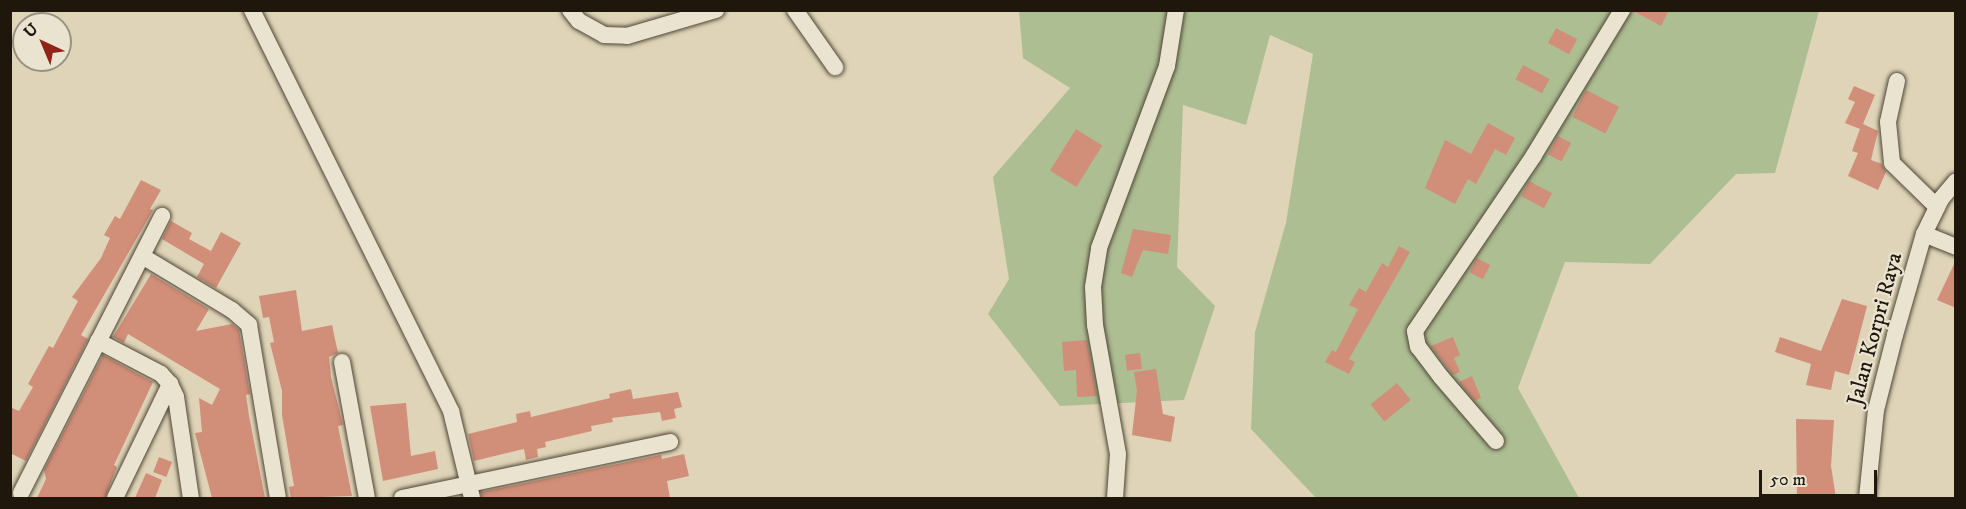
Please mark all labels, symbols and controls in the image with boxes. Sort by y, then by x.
north arrow [12,12,72,72]
text: U [19,19,42,42]
street label: Jalan Korpri Raya [1842,250,1908,408]
scale bar [1762,458,1880,496]
text: 50 m [1770,469,1806,491]

